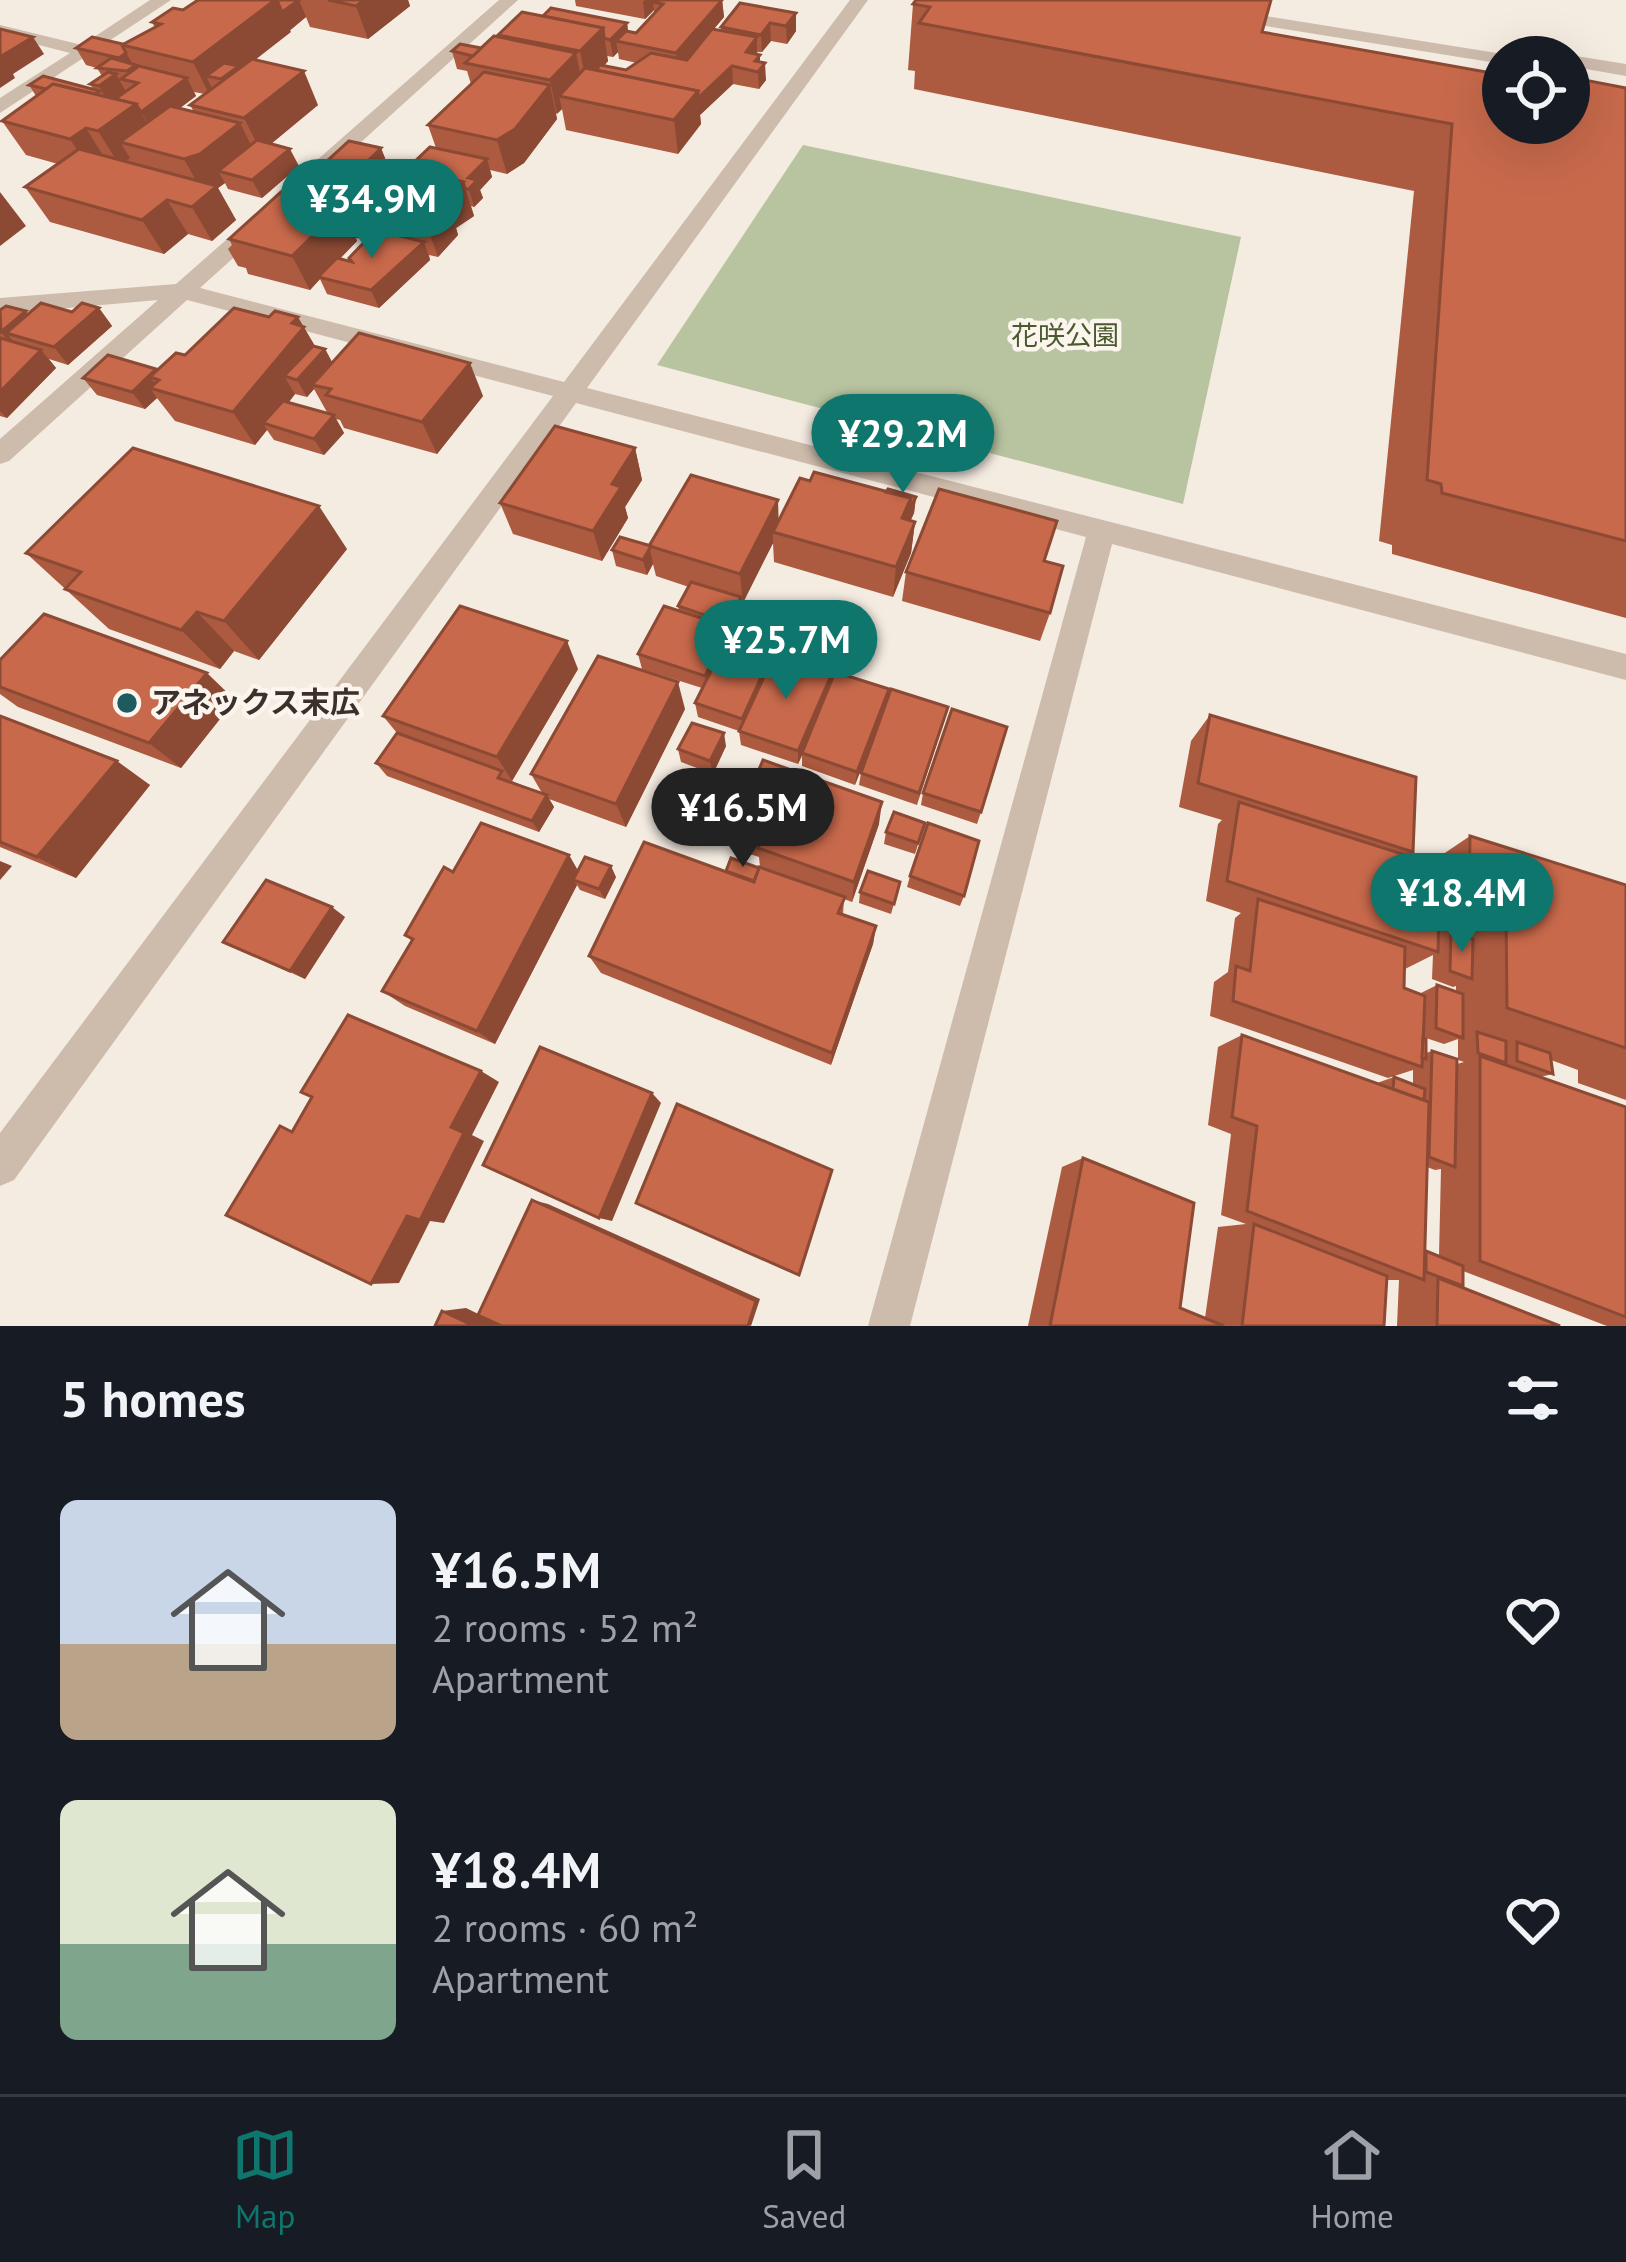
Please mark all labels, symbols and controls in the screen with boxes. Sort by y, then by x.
map controls [1482,36,1590,144]
button: locate [1482,36,1590,144]
pin: ¥34.9M [274,159,470,261]
text: ¥34.9M [307,172,437,223]
park label: 花咲公園 [1011,318,1119,352]
pin: ¥29.2M [805,394,1001,496]
text: ¥29.2M [838,407,968,458]
pin: ¥25.7M [688,600,884,702]
text: ¥25.7M [721,613,851,664]
place label: アネックス末広 [151,682,360,721]
marker: アネックス末広 [114,690,140,716]
pin: ¥16.5M [645,768,841,870]
text: ¥16.5M [678,781,808,832]
pin: ¥18.4M [1364,853,1560,955]
text: ¥18.4M [1397,866,1527,917]
text: 5 homes [60,1365,246,1431]
icon: filters [1500,1365,1566,1431]
text: ¥16.5M [432,1536,601,1602]
icon: home [156,1548,300,1692]
icon: heart [1500,1587,1566,1653]
text: 2 rooms · 52 m² [432,1602,698,1653]
text: Apartment [432,1653,609,1704]
text: ¥18.4M [432,1836,601,1902]
icon: home [156,1848,300,1992]
icon: heart [1500,1887,1566,1953]
text: 2 rooms · 60 m² [432,1902,698,1953]
text: Apartment [432,1953,609,2004]
tab: Map [232,2122,298,2237]
tab: Saved [762,2122,846,2237]
tab: Home [1310,2122,1394,2237]

